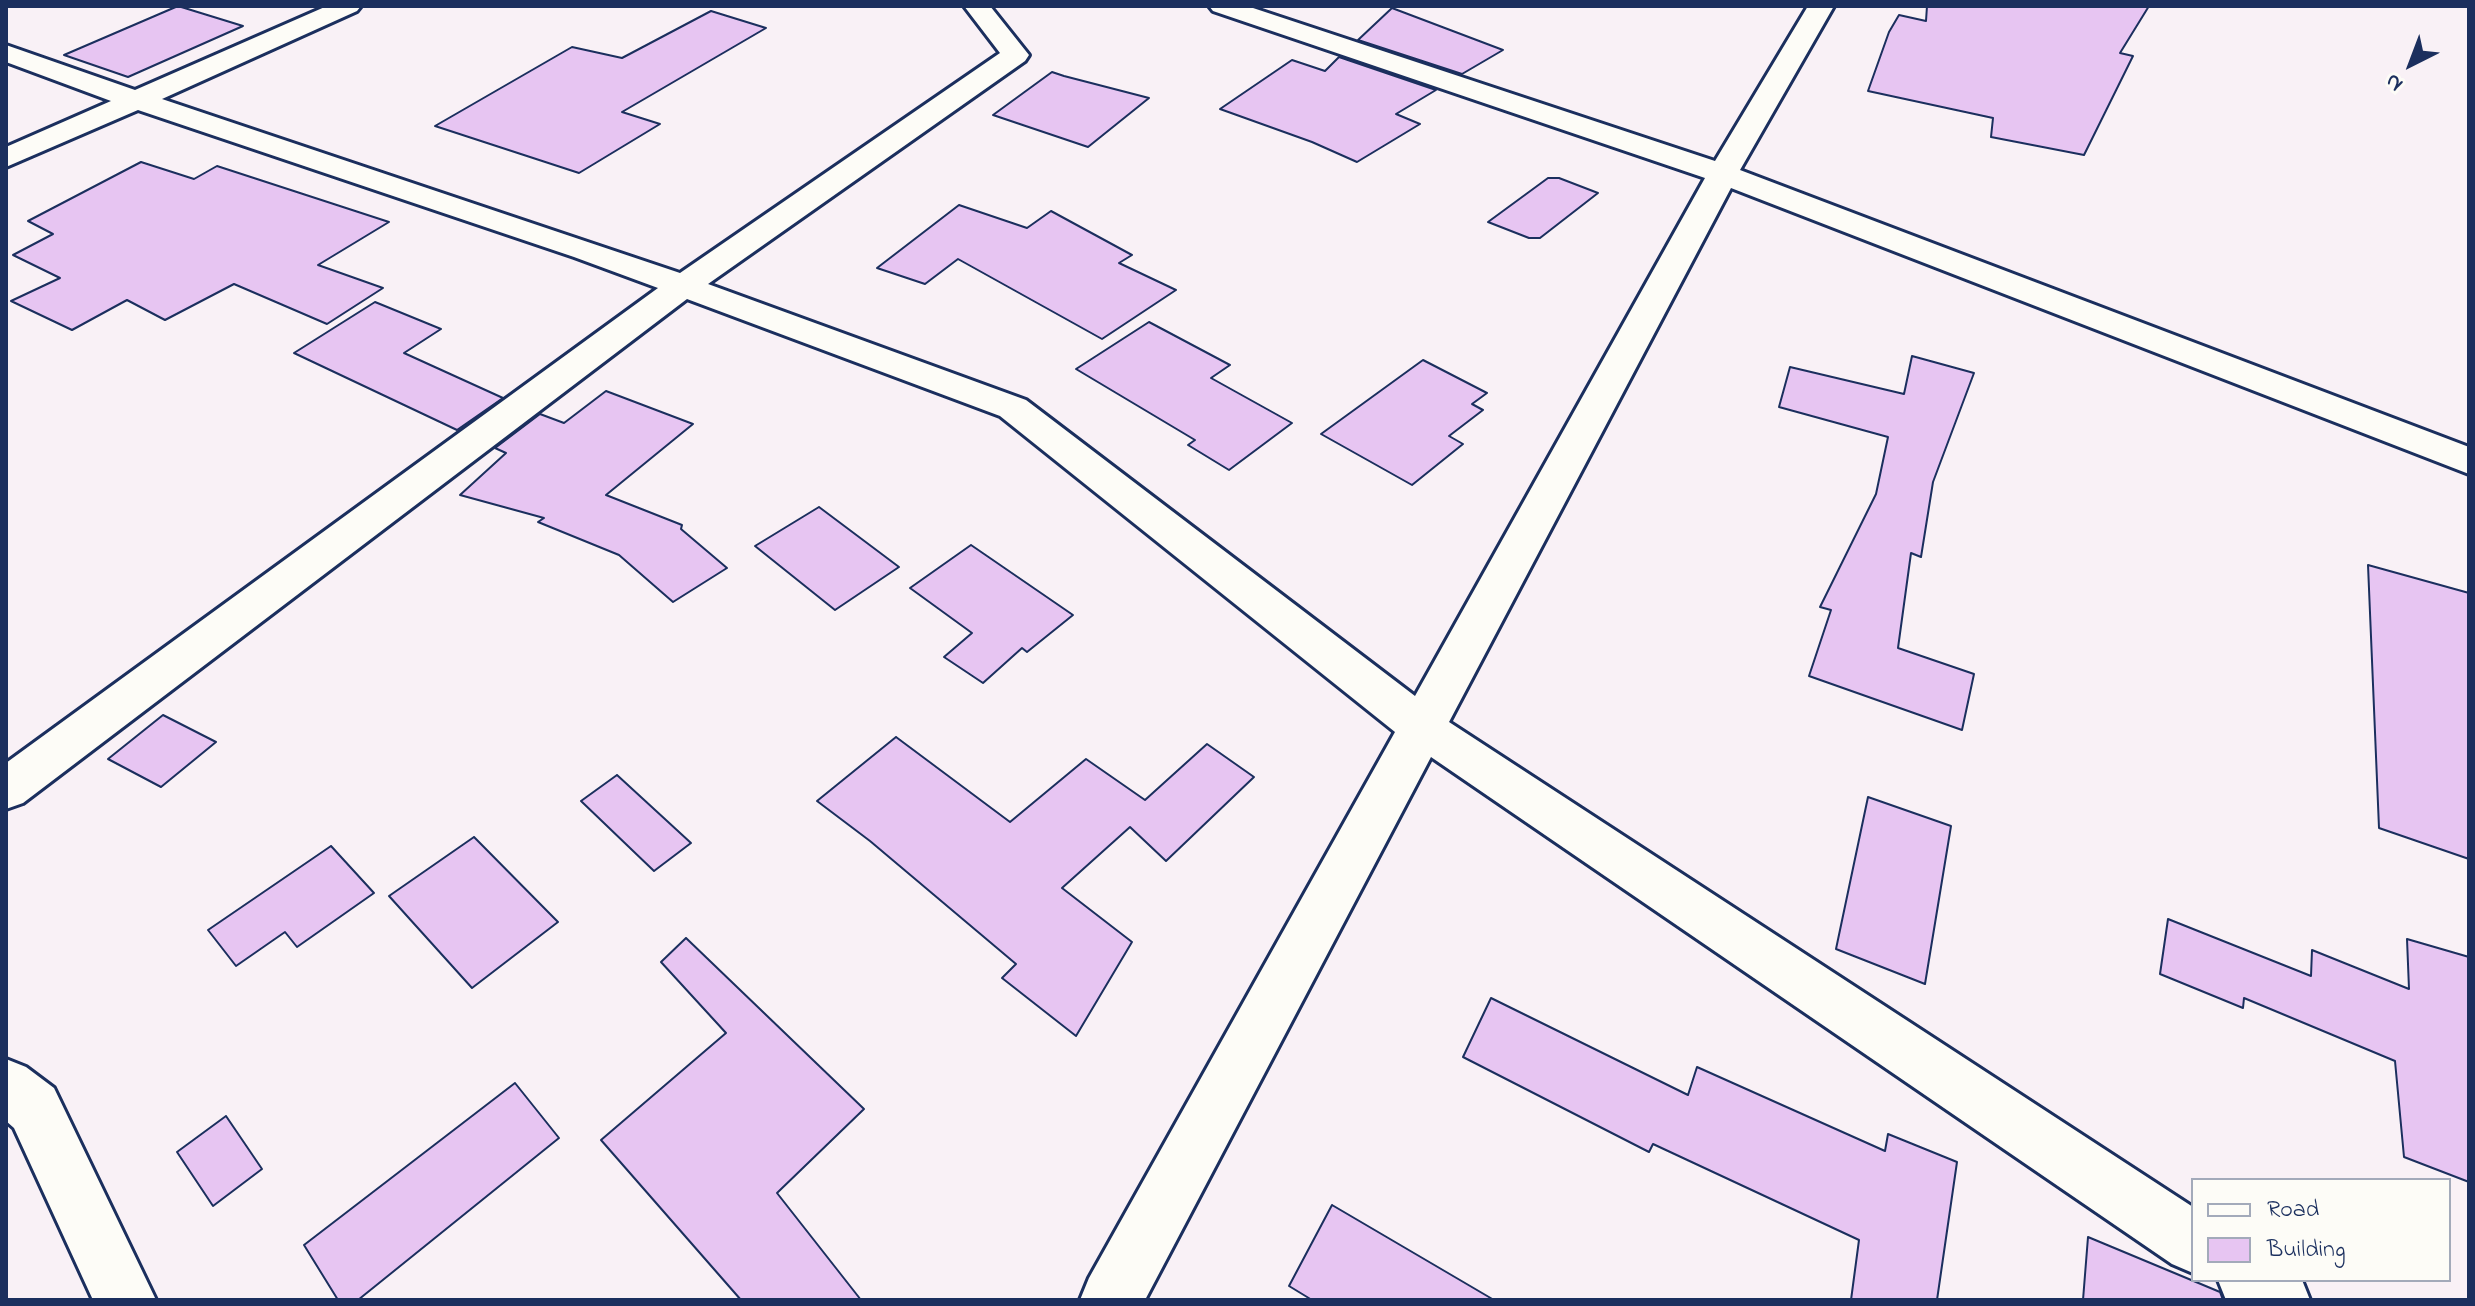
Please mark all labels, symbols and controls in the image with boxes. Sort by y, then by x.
north arrow [2371,24,2451,104]
text: N [2379,65,2411,99]
legend [2191,1178,2451,1282]
text: Road [2267,1193,2319,1228]
text: Building [2267,1233,2346,1268]

